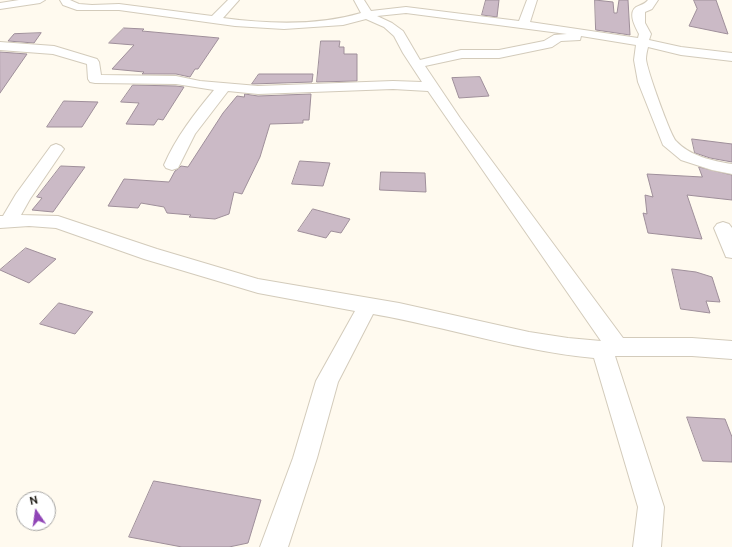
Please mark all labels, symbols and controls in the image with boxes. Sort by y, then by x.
north arrow [16,491,56,531]
text: N [28,494,39,507]

